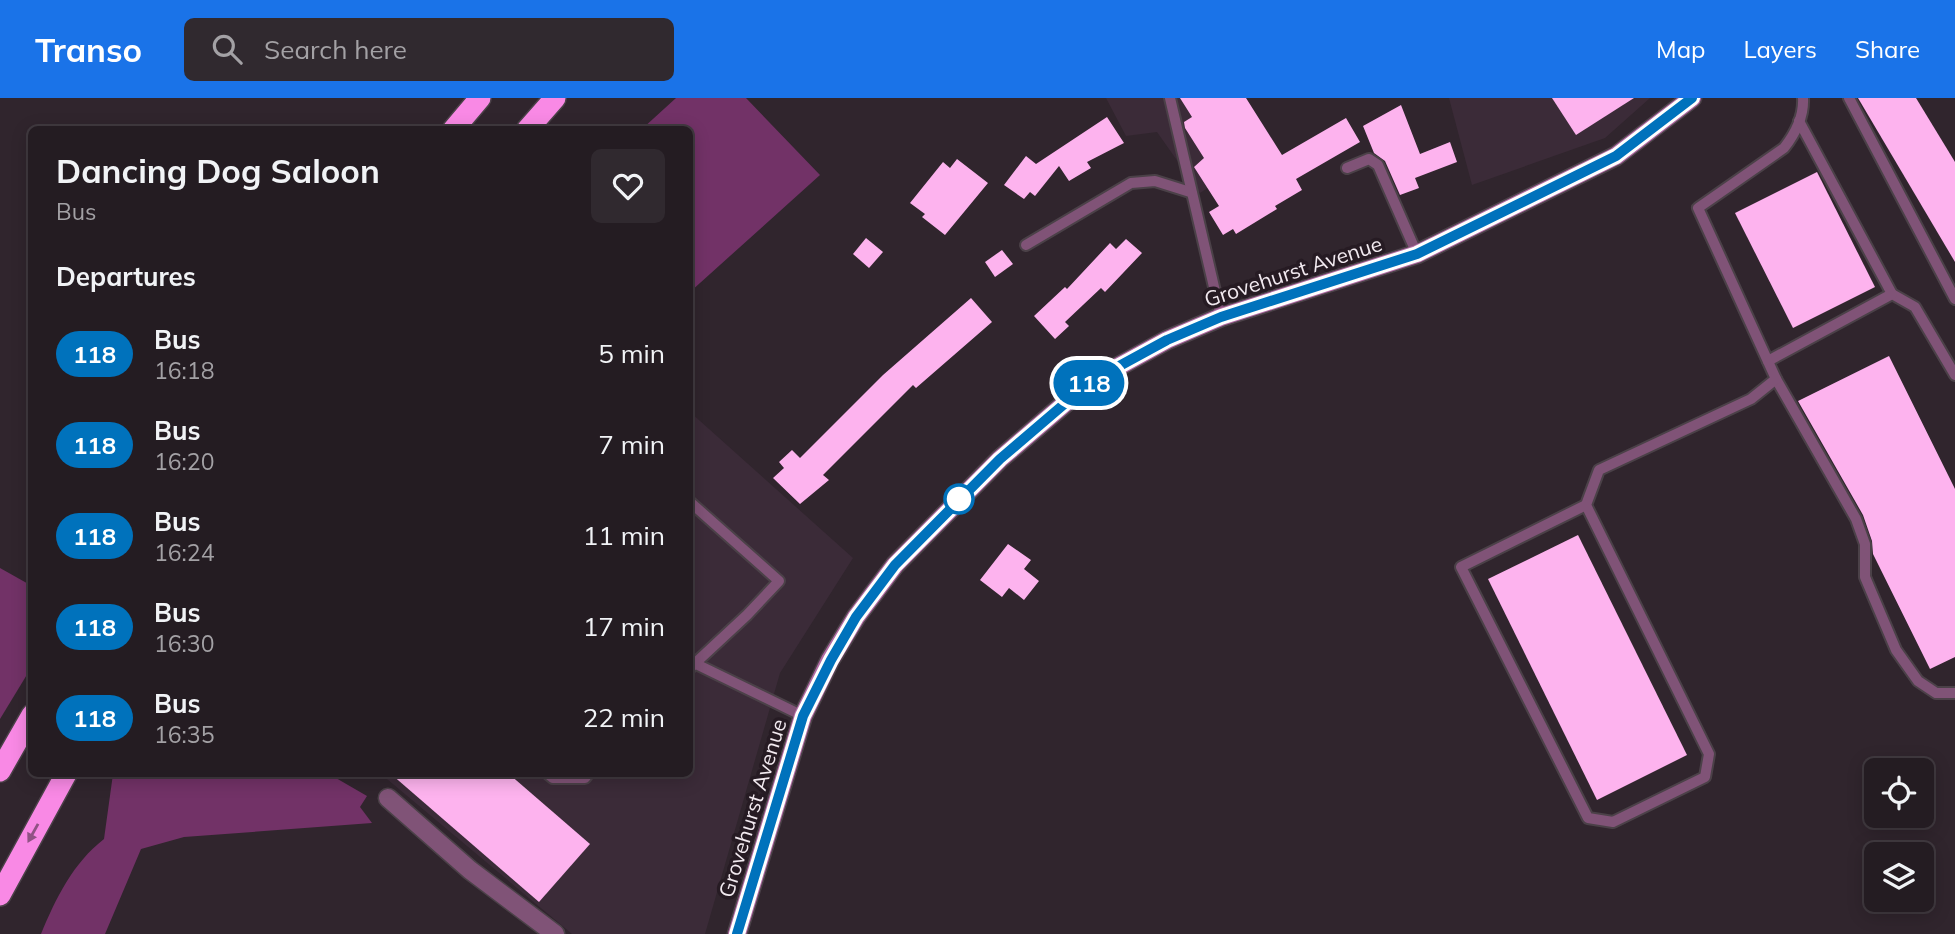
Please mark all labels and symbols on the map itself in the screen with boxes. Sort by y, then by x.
street label: Grovehurst Avenue [1201,230,1385,312]
line badge: 118 [1049,360,1129,406]
unlabelled marker [944,484,974,514]
street label: Grovehurst Avenue [712,716,792,900]
one-way arrow [27,823,39,843]

